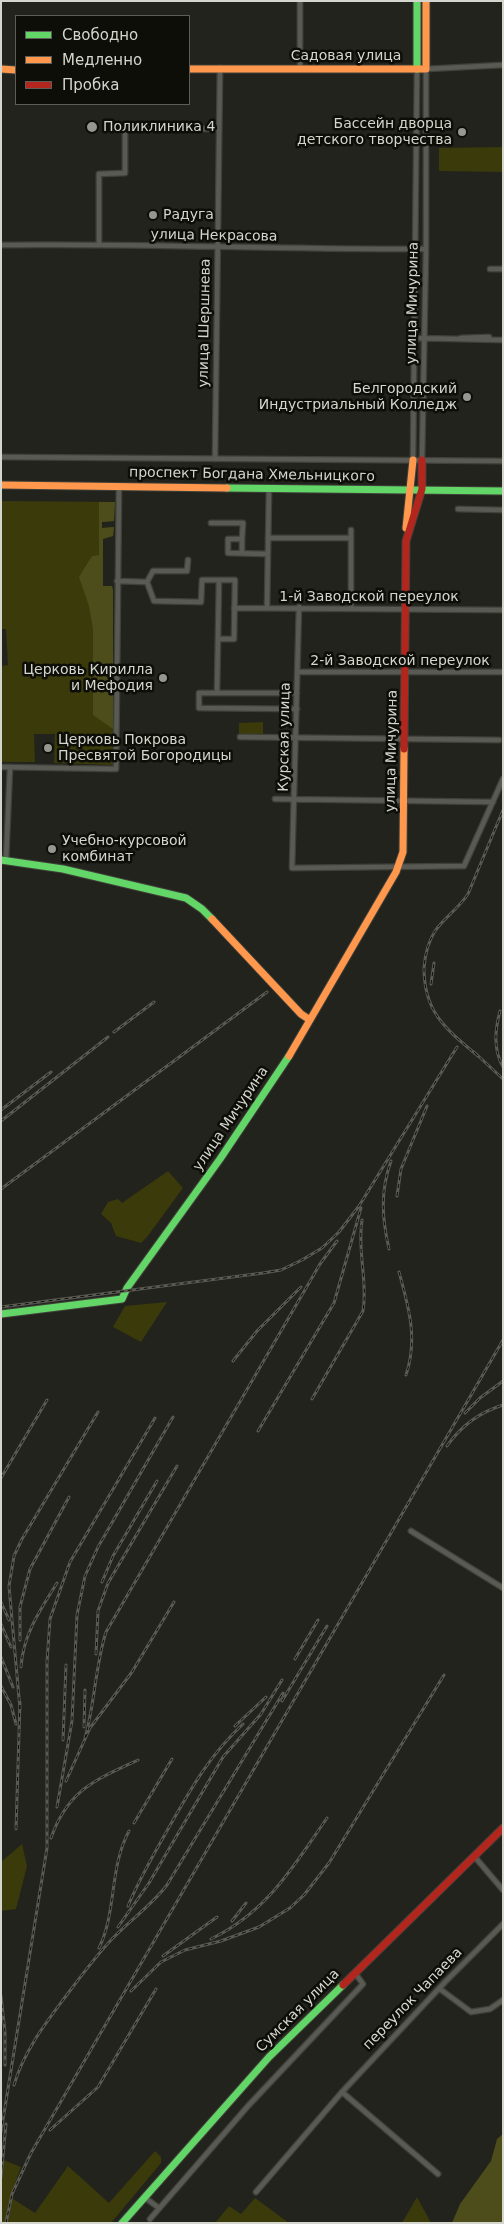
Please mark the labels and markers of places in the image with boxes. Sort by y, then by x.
place label: Бассейн дворца детского творчества [297,116,452,148]
place label: Поликлиника 4 [103,119,215,135]
marker: Поликлиника 4 [85,120,99,134]
marker: Бассейн дворца детского творчества [456,126,468,138]
place label: Радуга [163,207,214,223]
marker: Радуга [147,209,159,221]
place label: Белгородский Индустриальный Колледж [259,381,457,414]
marker: Белгородский Индустриальный Колледж [461,391,473,403]
place label: Церковь Кирилла и Мефодия [23,662,153,694]
marker: Церковь Кирилла и Мефодия [157,672,169,684]
place label: Церковь Покрова Пресвятой Богородицы [58,732,232,764]
marker: Церковь Покрова Пресвятой Богородицы [42,742,54,754]
place label: Учебно-курсовой комбинат [62,833,187,866]
marker: Учебно-курсовой комбинат [46,843,58,855]

